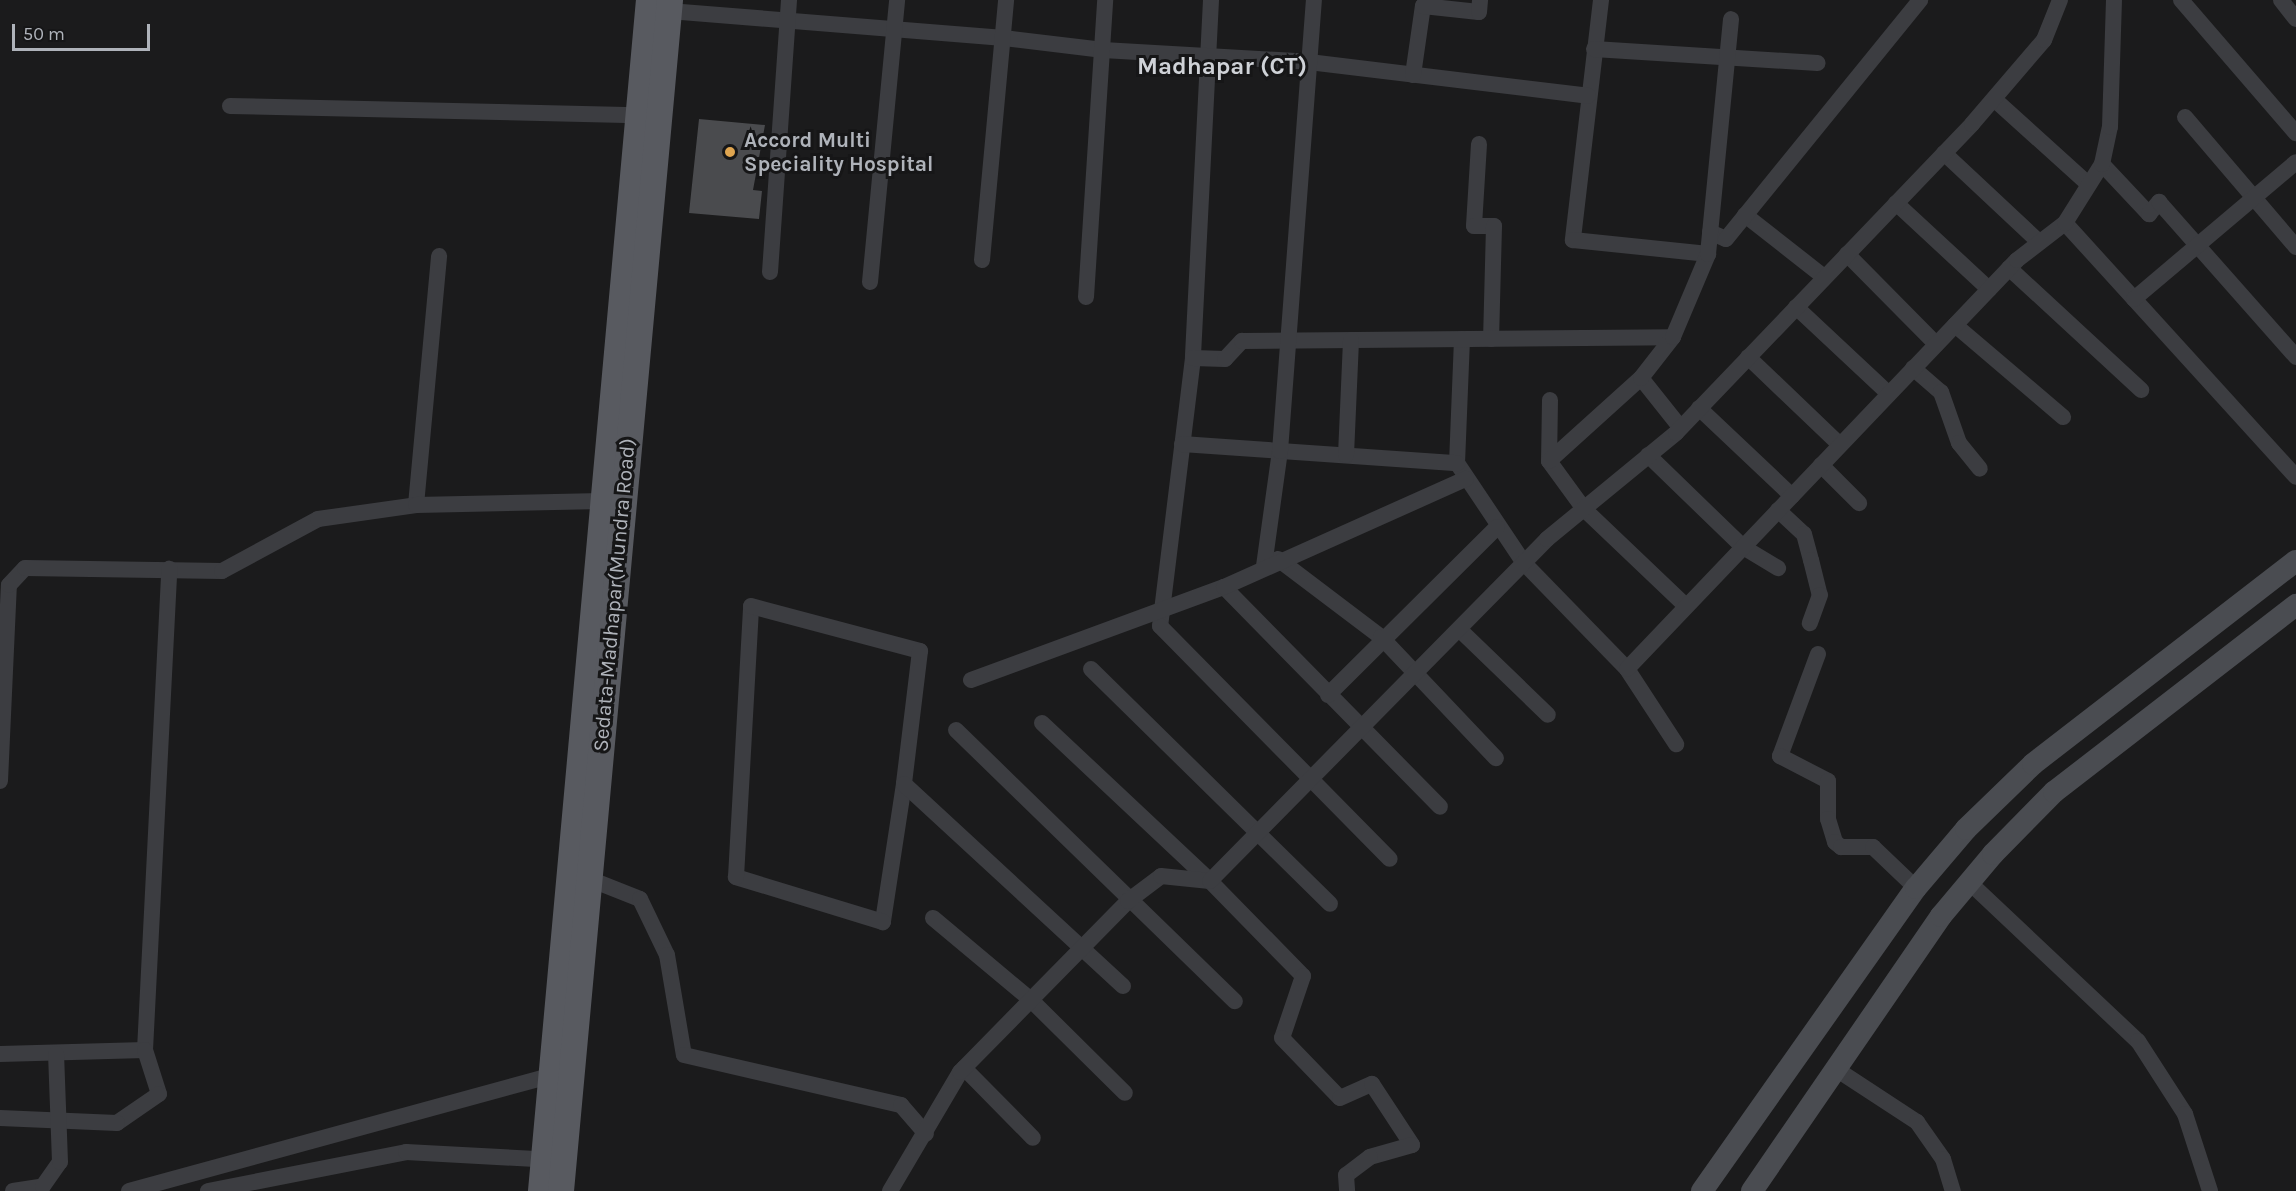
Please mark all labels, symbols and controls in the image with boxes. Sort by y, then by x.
scale bar [15,12,153,50]
text: 50 m [23,23,65,45]
district label: Madhapar (CT) [1137,53,1307,81]
place label: Accord Multi Speciality Hospital [744,127,934,177]
marker: Accord Multi Speciality Hospital [721,143,739,161]
street label: Sedata-Madhapar(Mundra Road) [588,437,640,753]

